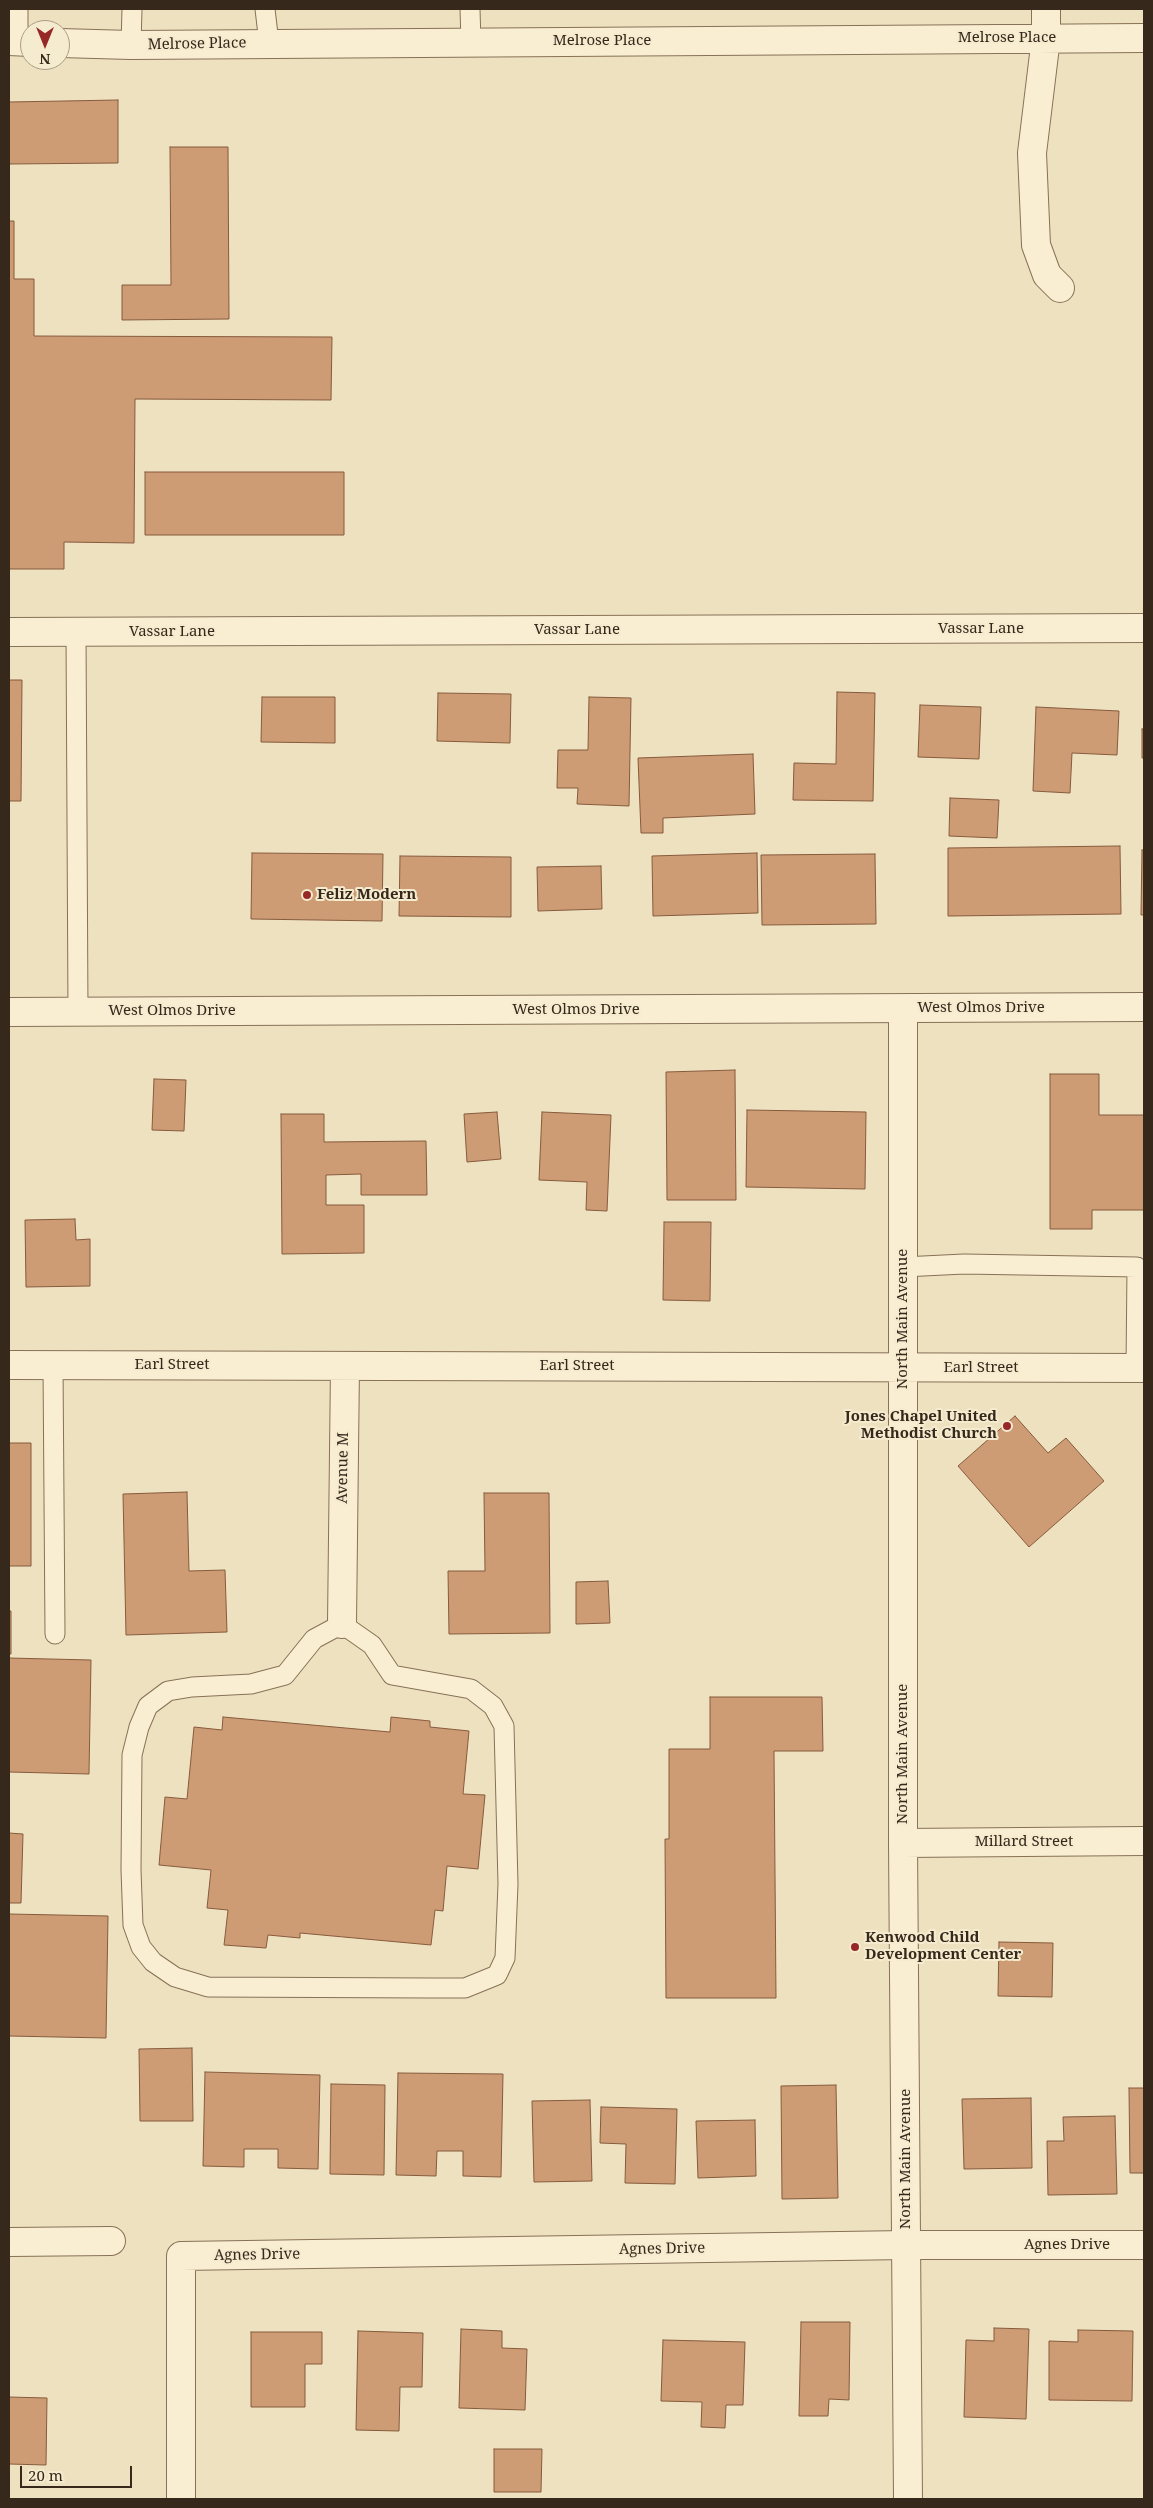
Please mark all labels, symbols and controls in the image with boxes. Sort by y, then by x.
north arrow [20,20,70,70]
street label: Melrose Place [958,29,1056,47]
street label: Melrose Place [553,32,651,50]
street label: Melrose Place [147,34,247,54]
text: N [39,50,51,69]
street label: Vassar Lane [938,620,1024,638]
street label: Vassar Lane [534,621,620,639]
street label: Vassar Lane [129,623,215,641]
place label: Feliz Modern [317,886,416,904]
marker: Feliz Modern [301,889,313,901]
street label: West Olmos Drive [917,999,1045,1017]
street label: West Olmos Drive [512,1001,640,1019]
street label: West Olmos Drive [108,1002,236,1020]
street label: North Main Avenue [894,1249,912,1389]
street label: Earl Street [134,1356,210,1374]
street label: Earl Street [539,1357,615,1375]
street label: Earl Street [943,1359,1019,1377]
place label: Jones Chapel United Methodist Church [845,1408,997,1443]
marker: Jones Chapel United Methodist Church [1001,1420,1013,1432]
street label: Avenue M [333,1432,353,1504]
street label: North Main Avenue [894,1684,912,1824]
street label: Millard Street [975,1833,1073,1851]
place label: Kenwood Child Development Center [865,1929,1021,1964]
marker: Kenwood Child Development Center [849,1941,861,1953]
street label: North Main Avenue [897,2089,915,2229]
street label: Agnes Drive [1024,2236,1110,2254]
street label: Agnes Drive [619,2239,705,2259]
street label: Agnes Drive [214,2245,300,2265]
scale bar [22,2456,135,2488]
text: 20 m [28,2465,63,2485]

